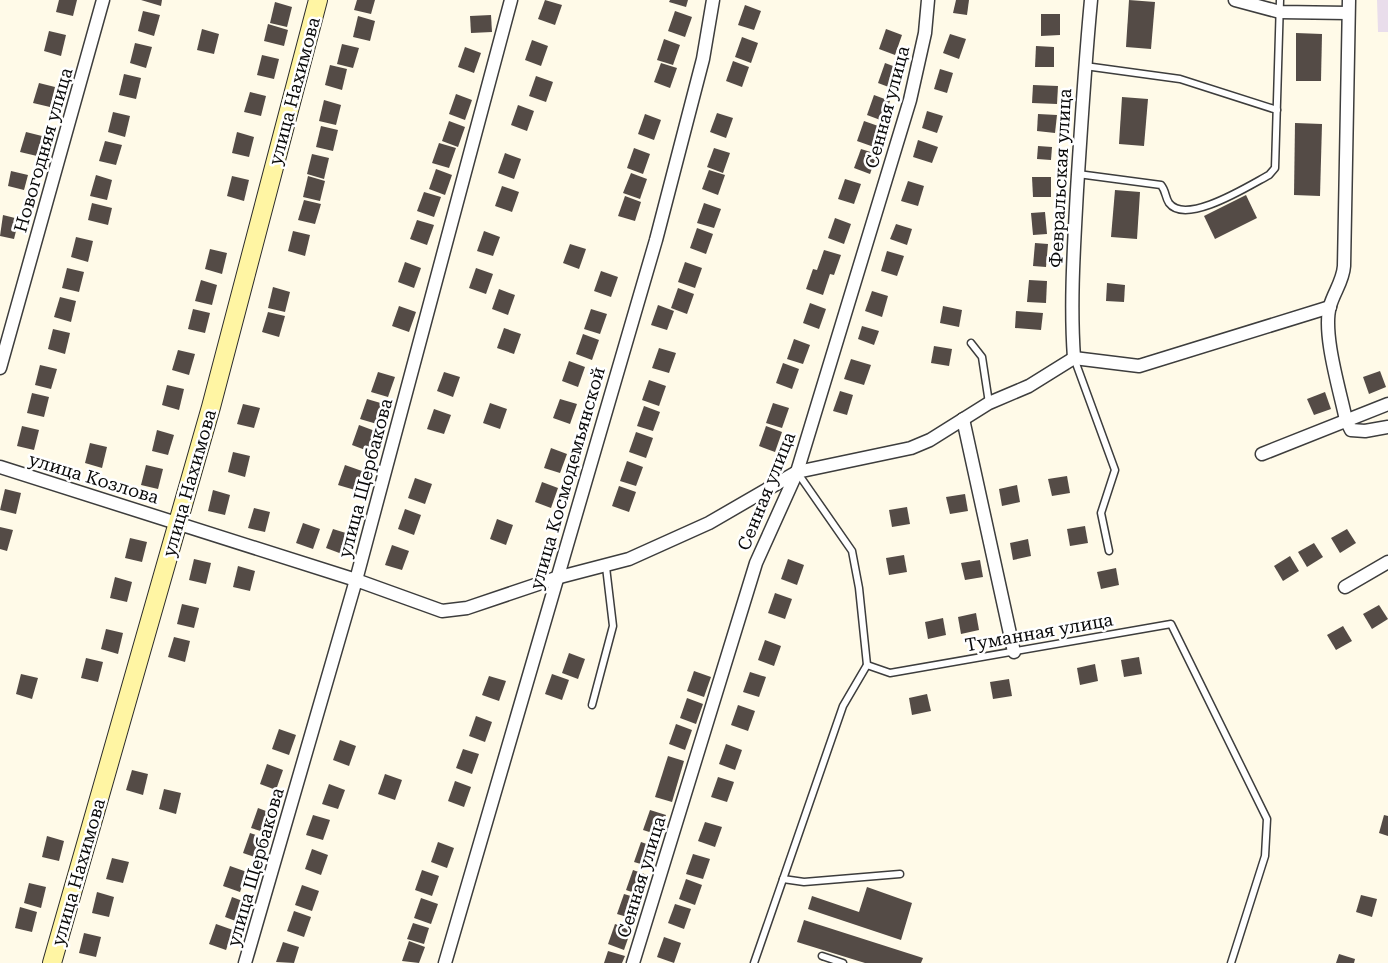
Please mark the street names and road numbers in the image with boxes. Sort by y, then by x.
street label: улица Нахимова [264,15,324,167]
street label: Сенная улица [861,43,913,170]
street label: Новогодняя улица [9,65,77,235]
street label: Февральская улица [1045,88,1075,268]
street label: улица Космодемьянской [525,364,609,592]
street label: улица Щербакова [334,396,396,560]
street label: улица Нахимова [158,407,220,559]
street label: Сенная улица [733,429,799,553]
street label: улица Козлова [26,448,162,508]
street label: Туманная улица [963,609,1115,655]
street label: улица Щербакова [222,785,288,949]
street label: улица Нахимова [47,796,109,948]
street label: Сенная улица [613,814,669,940]

